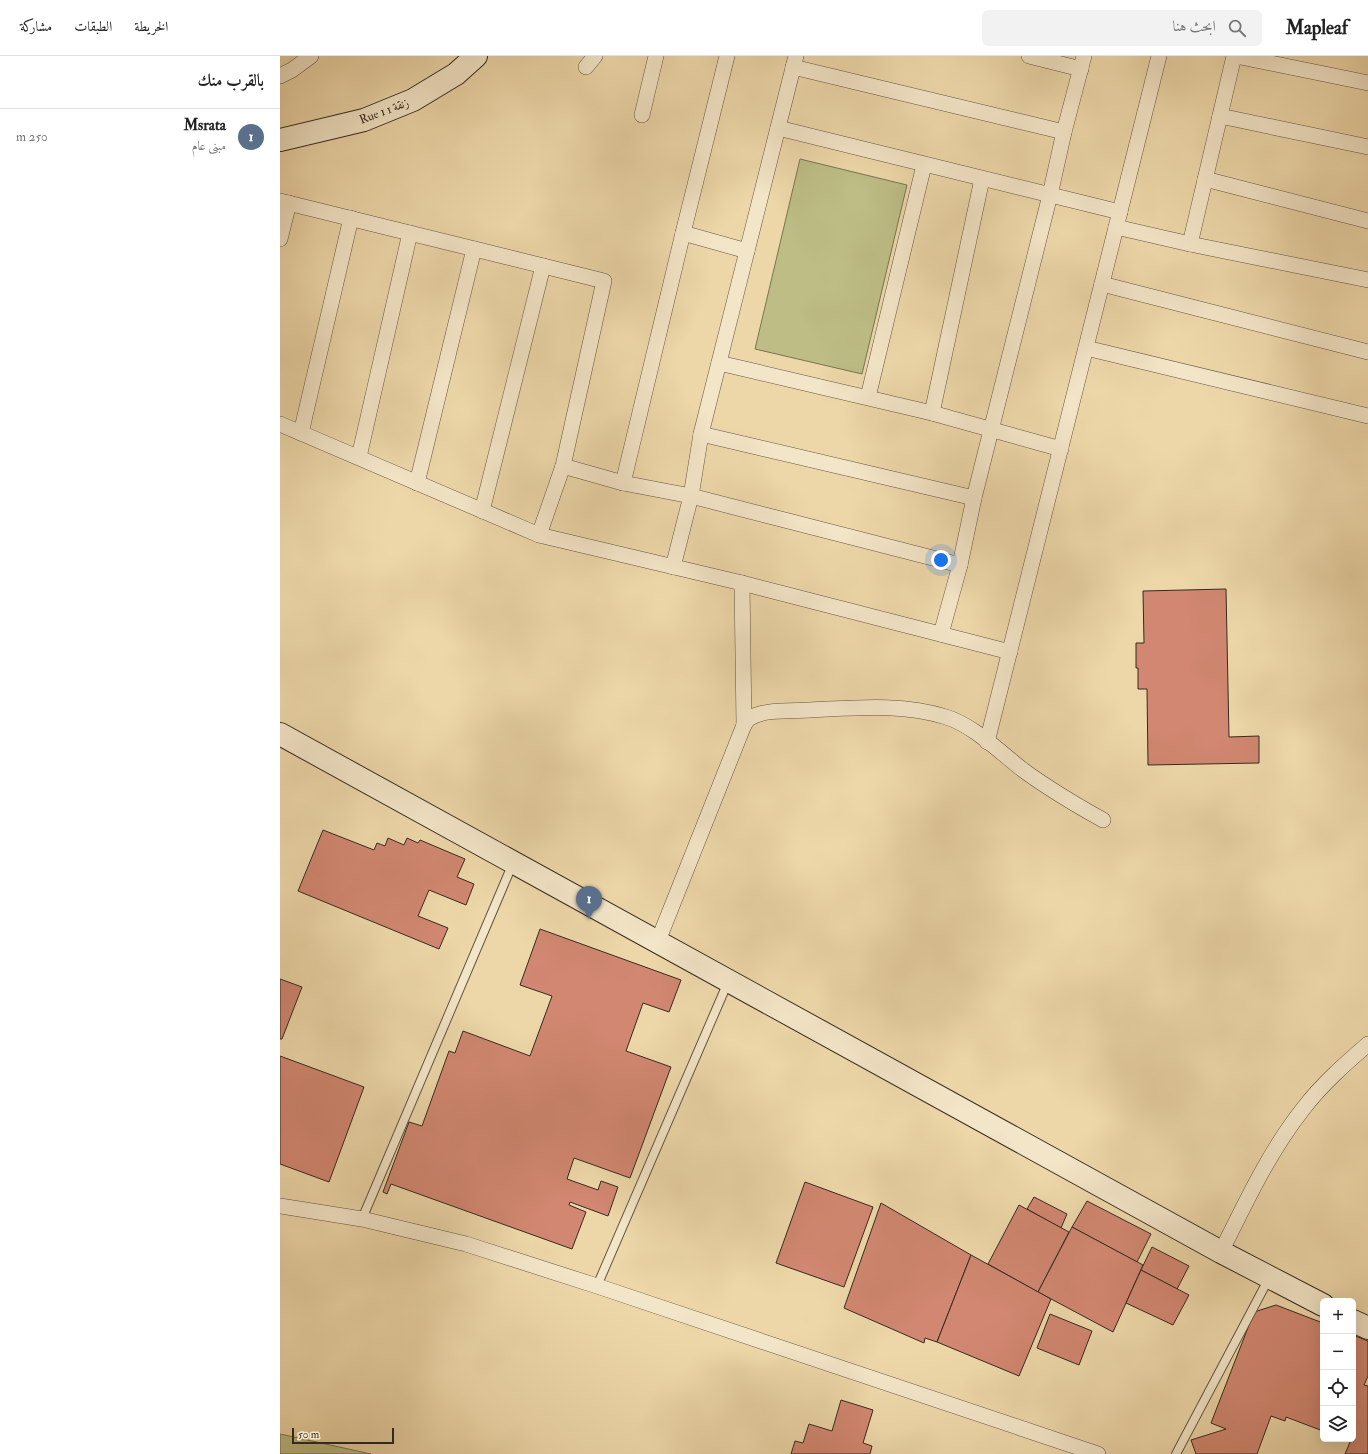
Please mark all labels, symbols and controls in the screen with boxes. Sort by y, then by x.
search box [982,10,1262,46]
text: Mapleaf [1286,16,1348,40]
text: ابحث هنا [1173,17,1216,36]
icon: search [1226,17,1248,39]
text: مشاركة [20,18,52,35]
text: الطبقات [74,18,112,35]
text: الخريطة [134,18,168,35]
text: بالقرب منك [198,70,264,91]
street label: Rue 1 زنقة 1 [357,95,411,128]
text: Msrata [184,116,226,135]
text: 250 m [16,129,48,145]
text: 1 [249,129,253,145]
text: مبنى عام [192,138,226,154]
your location [931,550,951,570]
pin: 1 [576,886,602,919]
map controls [1320,1298,1356,1442]
button: + [1320,1298,1356,1334]
button: − [1320,1334,1356,1370]
button: locate [1320,1370,1356,1406]
button: layers [1320,1406,1356,1442]
scale bar [292,1426,394,1445]
text: 50 m [298,1428,319,1441]

